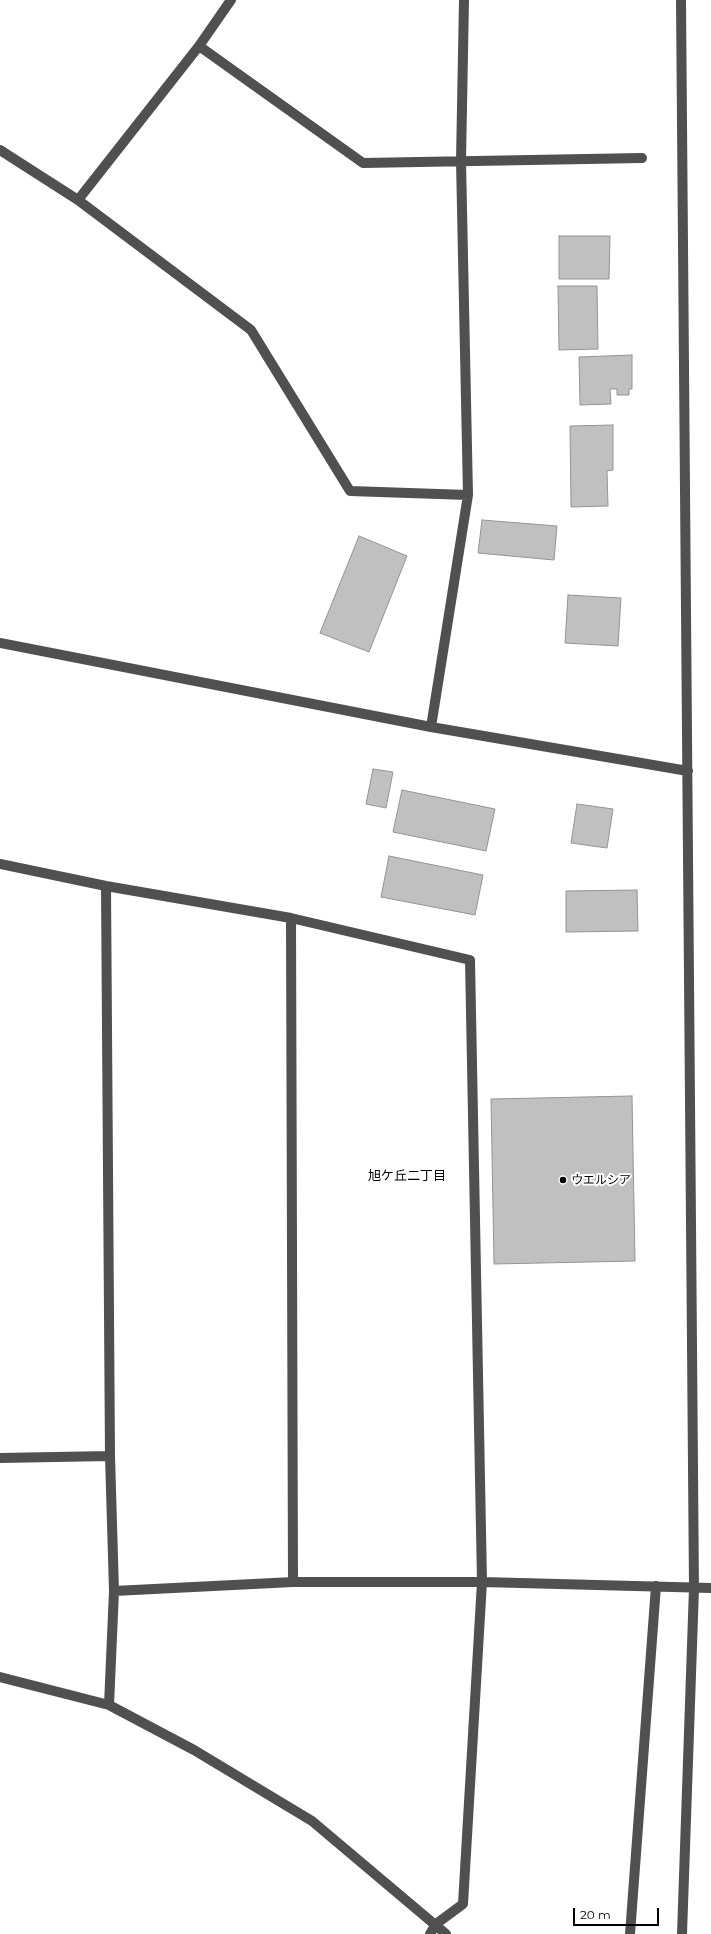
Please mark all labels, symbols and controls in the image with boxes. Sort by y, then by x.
district label: 旭ケ丘二丁目 [368,1168,446,1184]
place label: ウエルシア [571,1173,631,1187]
marker: ウエルシア [558,1175,568,1185]
scale bar [575,1900,661,1926]
text: 20 m [580,1907,611,1922]

